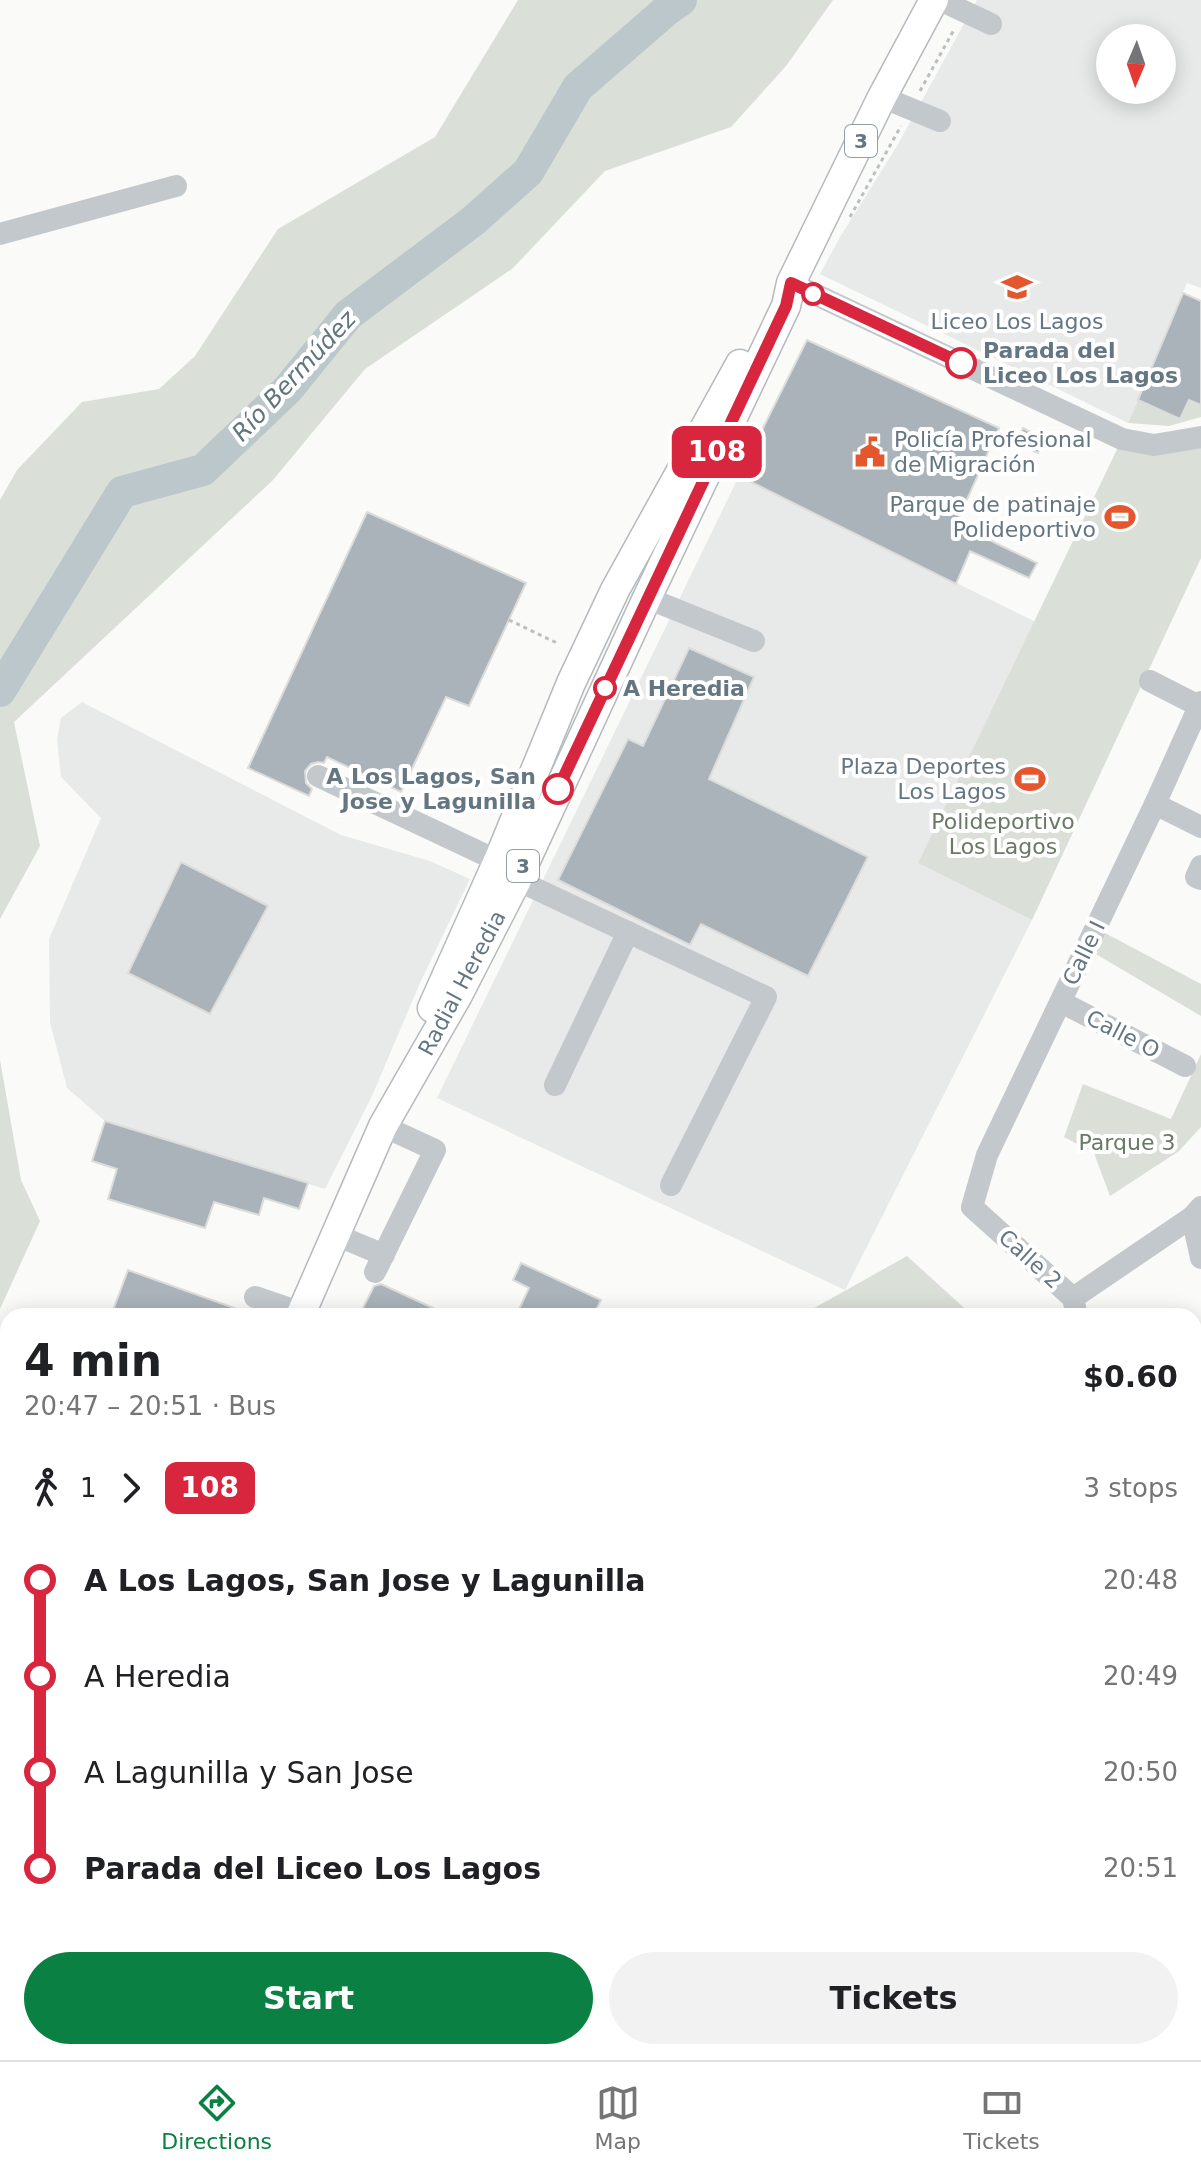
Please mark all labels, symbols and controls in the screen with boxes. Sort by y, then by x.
north arrow [1096,24,1176,104]
map controls [1096,24,1176,104]
road number: 3 [845,125,877,157]
school or university icon: Liceo Los Lagos [1000,270,1034,304]
unlabelled marker [802,283,824,305]
water label: Río Bermúdez [226,304,362,447]
place label: Liceo Los Lagos [931,309,1103,334]
place label: Parada del Liceo Los Lagos [983,338,1178,388]
marker: Parada del Liceo Los Lagos [946,348,976,378]
line badge: 108 [671,426,763,478]
place label: Policía Profesional de Migración [894,427,1092,477]
text: 108 [688,435,746,468]
public building icon: Policía Profesional de Migración [853,435,887,469]
place label: Parque de patinaje Polideportivo [889,492,1096,542]
sports icon: Parque de patinaje Polideportivo [1103,500,1137,534]
place label: A Heredia [623,676,745,701]
marker: A Heredia [594,677,616,699]
place label: Plaza Deportes Los Lagos [841,754,1006,804]
sports icon: Plaza Deportes Los Lagos [1013,762,1047,796]
place label: A Los Lagos, San Jose y Lagunilla [326,764,536,814]
marker: A Los Lagos, San Jose y Lagunilla [543,774,573,804]
park label: Polideportivo Los Lagos [931,809,1075,859]
road number: 3 [507,850,539,882]
street label: Radial Heredia [413,906,511,1060]
street label: Calle I [1058,917,1110,989]
street label: Calle O [1082,1005,1164,1063]
park label: Parque 3 [1079,1130,1175,1155]
street label: Calle 2 [994,1224,1066,1294]
text: 4 min [24,1335,162,1386]
text: $0.60 [1083,1359,1178,1394]
text: 20:47 – 20:51 · Bus [24,1391,276,1421]
icon: walk [24,1466,68,1510]
icon: forward [109,1466,153,1510]
text: 108 [181,1471,239,1504]
text: 1 [80,1473,97,1503]
text: 3 stops [1083,1473,1178,1503]
text: A Los Lagos, San Jose y Lagunilla [84,1563,646,1598]
text: 20:48 [1103,1565,1178,1595]
text: A Heredia [84,1659,231,1694]
text: 20:49 [1103,1661,1178,1691]
text: A Lagunilla y San Jose [84,1755,414,1790]
text: 20:50 [1103,1757,1178,1787]
text: Parada del Liceo Los Lagos [84,1851,541,1886]
text: 20:51 [1103,1853,1178,1883]
button: Start [24,1952,593,2044]
button: Tickets [609,1952,1178,2044]
tab: Directions [161,2081,272,2154]
tab: Map [594,2081,641,2154]
tab: Tickets [963,2081,1040,2154]

